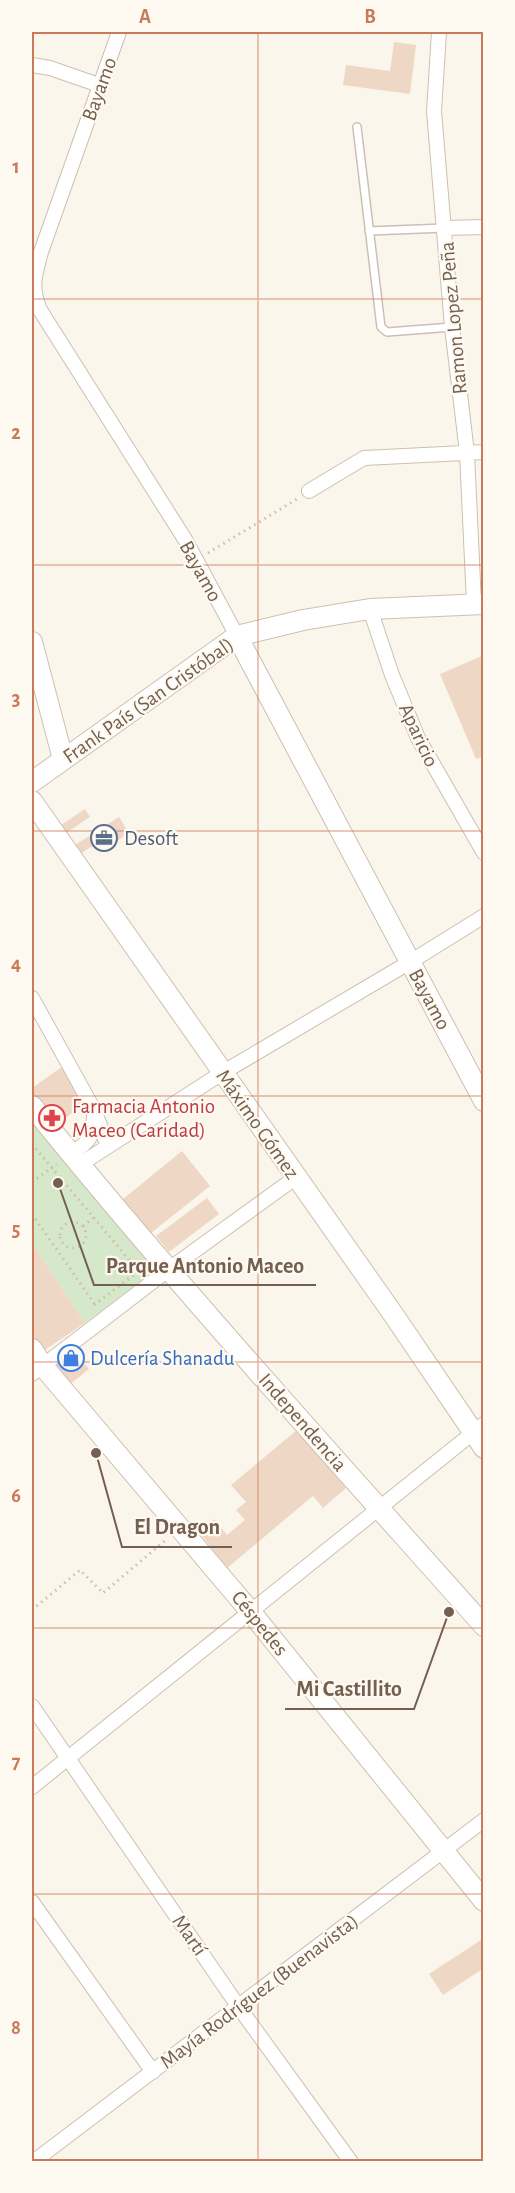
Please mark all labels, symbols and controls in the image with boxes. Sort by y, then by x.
text: A [139,7,151,27]
text: B [364,7,376,27]
street label: Bayamo [78,55,121,124]
text: 1 [12,157,20,177]
street label: Ramon Lopez Peña [436,240,471,395]
text: 2 [11,423,21,443]
street label: Bayamo [175,537,226,605]
street label: Frank País (San Cristóbal) [59,634,237,767]
text: 3 [12,689,20,709]
street label: Aparicio [395,700,442,770]
office icon: Desoft [89,823,119,853]
place label: Desoft [124,828,178,849]
text: 4 [11,954,21,974]
street label: Bayamo [405,965,454,1033]
street label: Máximo Gómez [212,1066,303,1183]
place label: Farmacia Antonio Maceo (Caridad) [72,1096,215,1141]
pharmacy icon: Farmacia Antonio Maceo (Caridad) [37,1103,67,1133]
text: 5 [12,1220,20,1240]
callout: Parque Antonio Maceo [94,1245,316,1285]
text: Parque Antonio Maceo [106,1255,304,1277]
shop icon: Dulcería Shanadu [56,1343,86,1373]
place label: Dulcería Shanadu [90,1348,235,1369]
street label: Independencia [255,1369,351,1476]
text: 6 [11,1486,21,1506]
callout: El Dragon [122,1507,232,1547]
text: El Dragon [134,1516,220,1538]
street label: Céspedes [227,1587,292,1660]
callout: Mi Castillito [285,1669,414,1709]
text: Mi Castillito [296,1678,402,1700]
text: 7 [12,1752,21,1772]
street label: Mayía Rodríguez (Buenavista) [156,1910,362,2073]
street label: Martí [168,1911,211,1960]
text: 8 [11,2018,21,2038]

